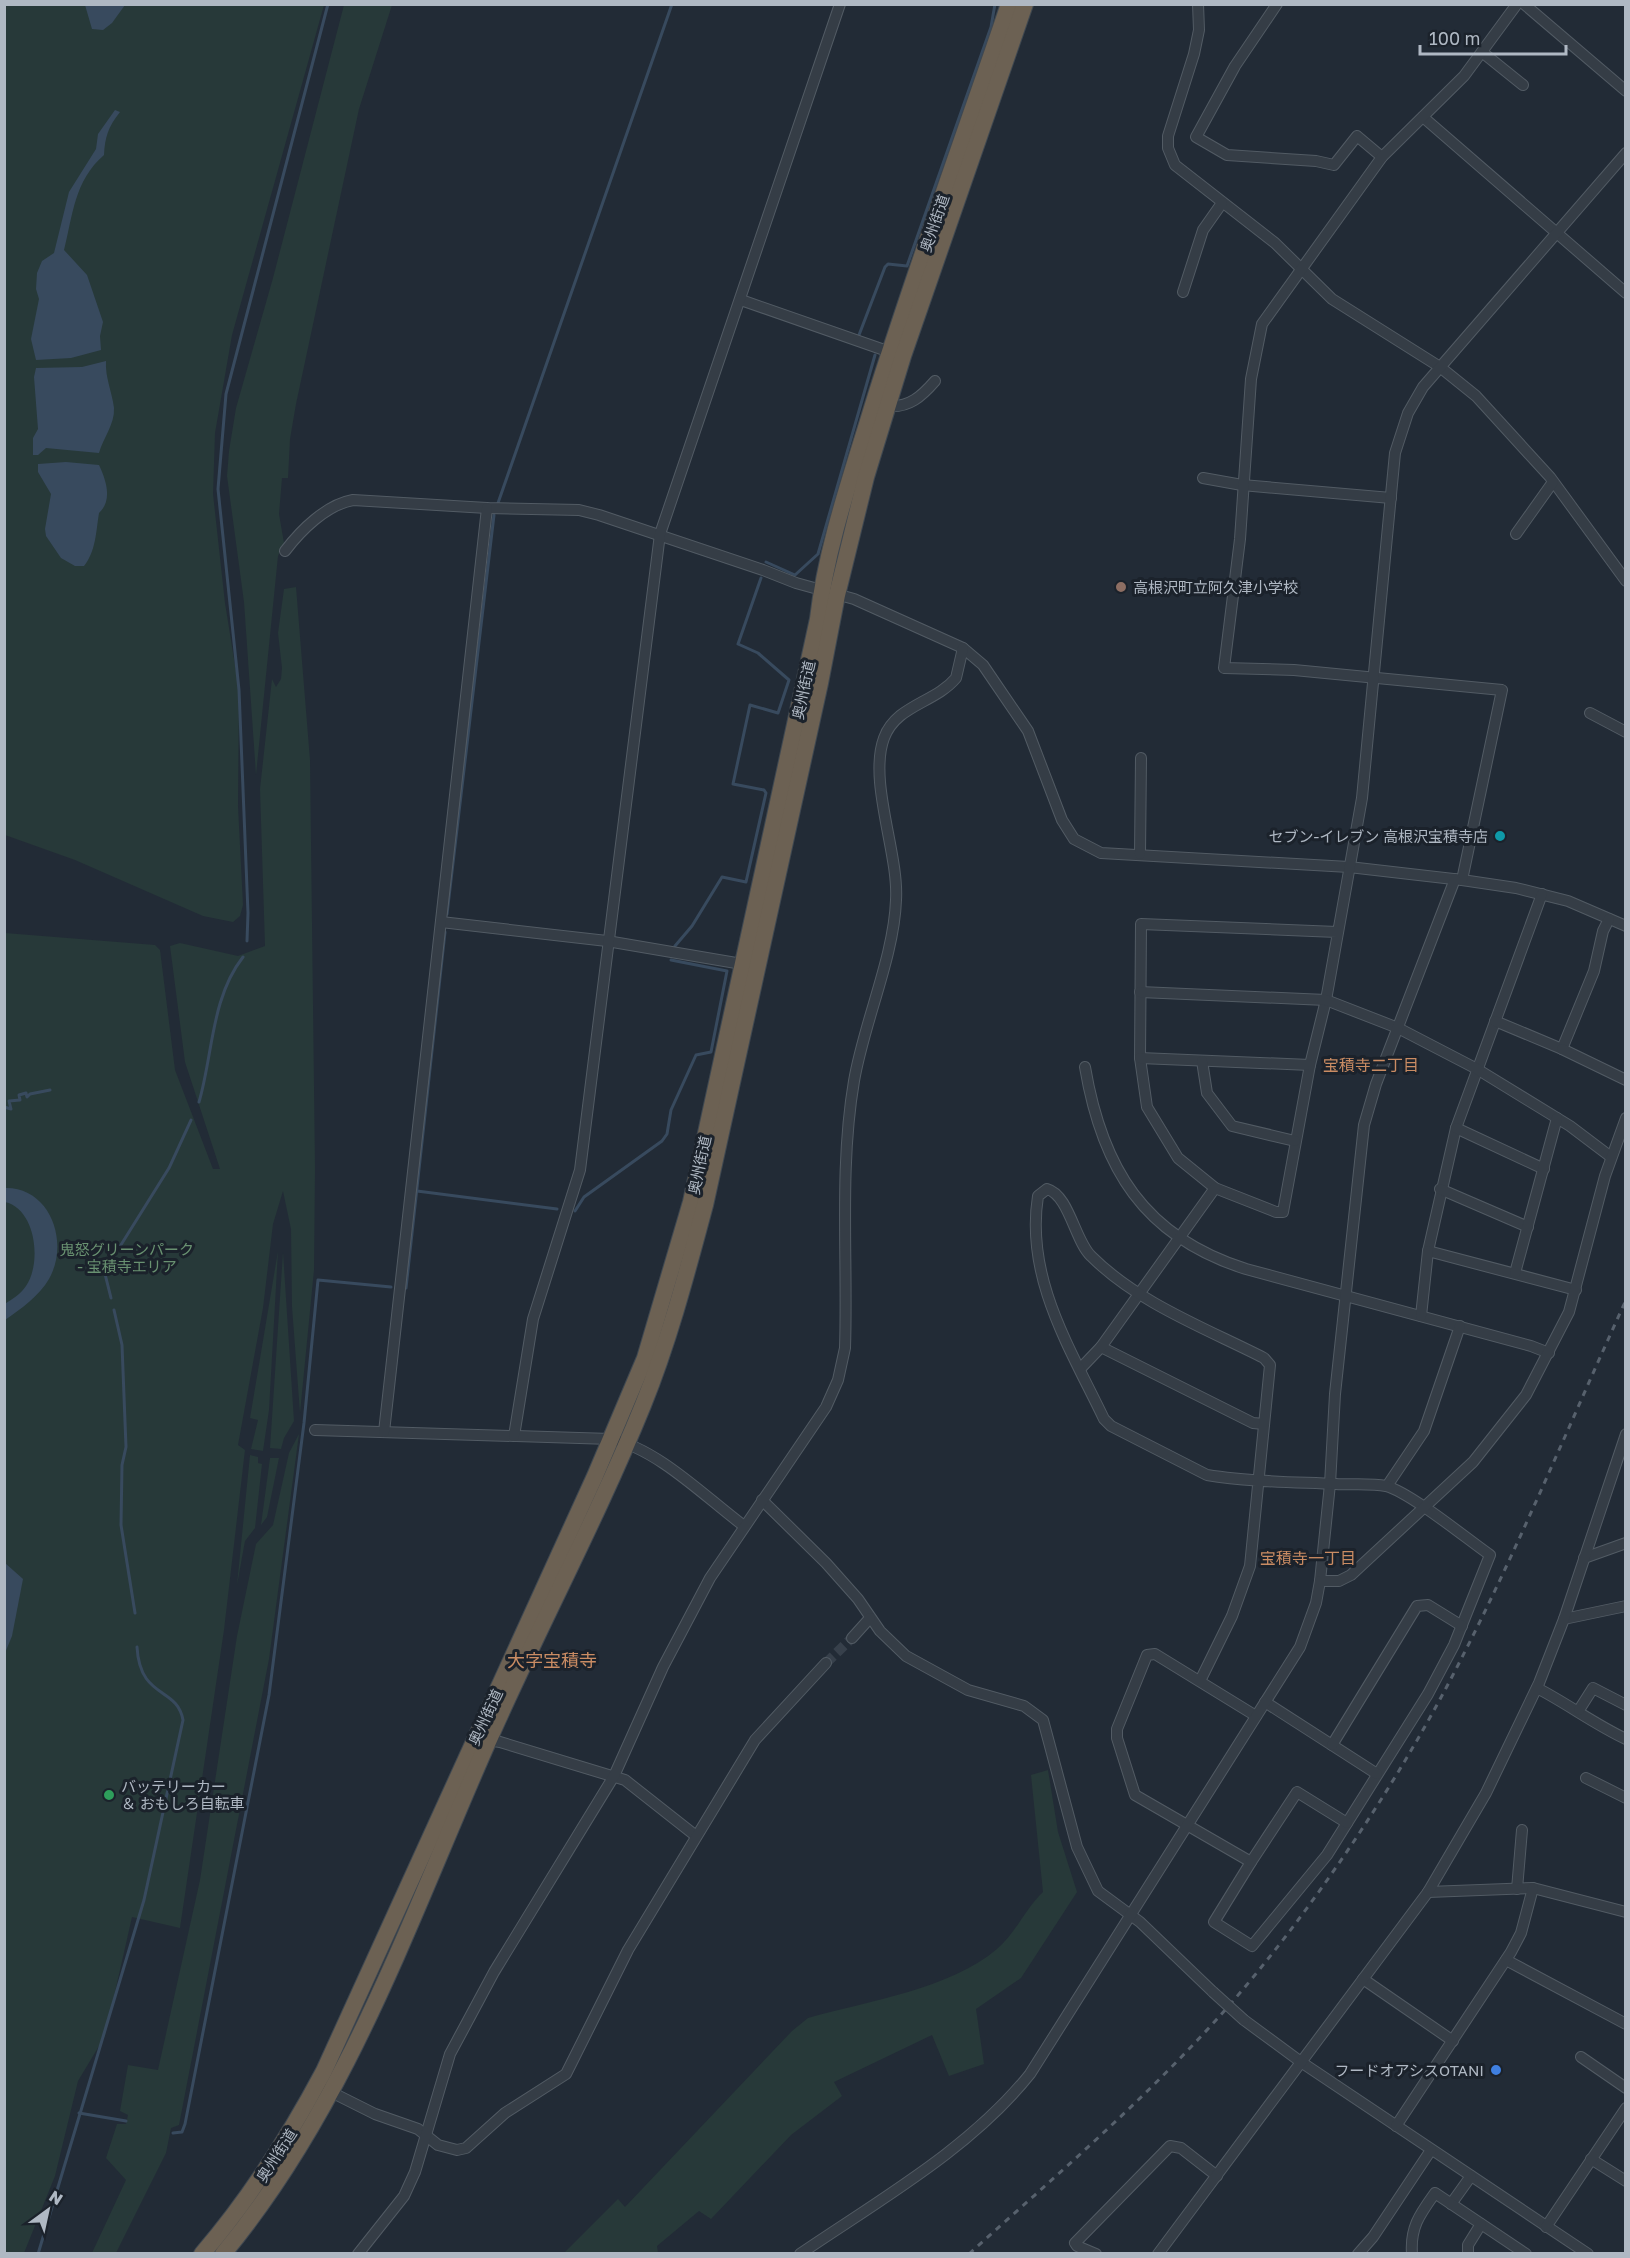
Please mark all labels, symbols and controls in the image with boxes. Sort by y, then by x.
scale bar [1420,18,1566,56]
text: 100 m [1429,27,1480,49]
street label: 奥州街道 [916,192,952,254]
place label: 高根沢町立阿久津小学校 [1133,578,1298,596]
marker: 高根沢町立阿久津小学校 [1114,580,1128,594]
street label: 奥州街道 [788,659,818,721]
place label: セブン-イレブン 高根沢宝積寺店 [1269,827,1488,845]
marker: セブン-イレブン 高根沢宝積寺店 [1493,829,1507,843]
district label: 宝積寺二丁目 [1323,1055,1419,1075]
street label: 奥州街道 [684,1134,714,1196]
park label: 鬼怒グリーンパーク - 宝積寺エリア [60,1240,194,1275]
district label: 宝積寺一丁目 [1260,1548,1356,1568]
district label: 大字宝積寺 [507,1649,597,1671]
street label: 奥州街道 [464,1686,506,1748]
place label: バッテリーカー ＆ おもしろ自転車 [121,1777,245,1812]
marker: バッテリーカー ＆ おもしろ自転車 [102,1788,116,1802]
place label: フードオアシスOTANI [1335,2061,1484,2079]
marker: フードオアシスOTANI [1489,2063,1503,2077]
street label: 奥州街道 [252,2125,300,2185]
north arrow [18,2180,78,2240]
text: N [46,2186,67,2209]

